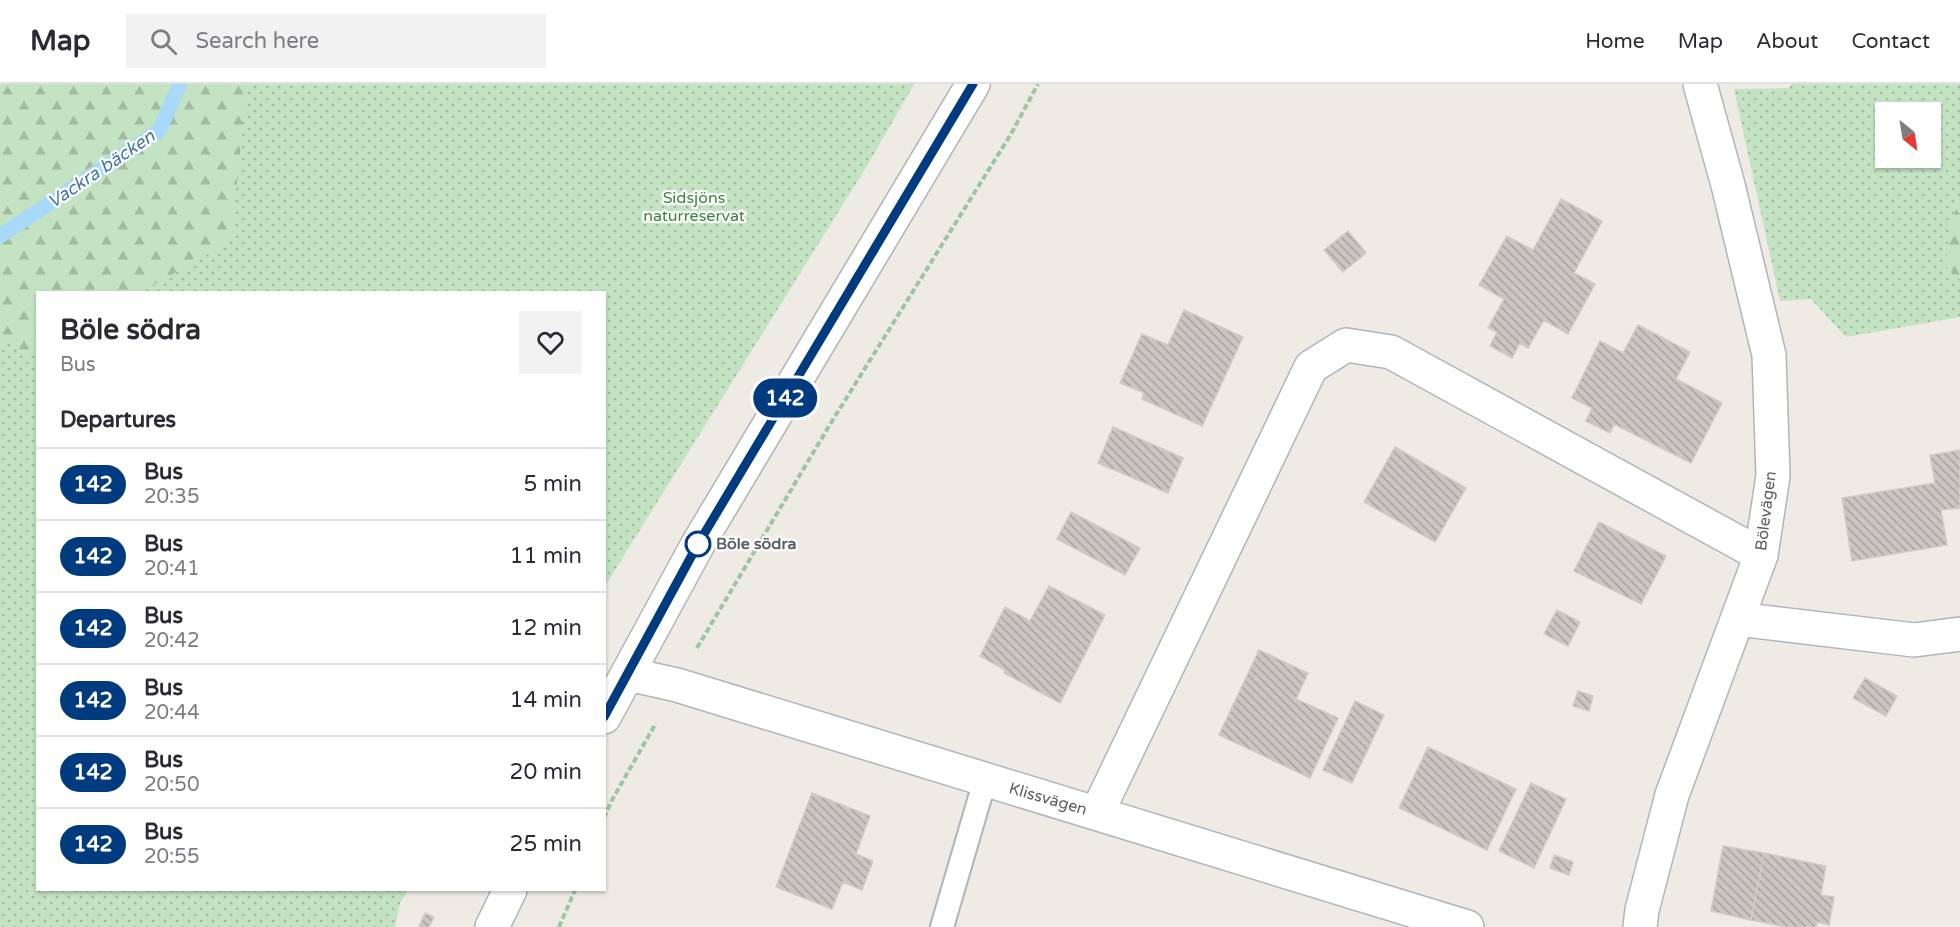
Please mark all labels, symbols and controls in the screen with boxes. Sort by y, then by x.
search box [126,14,546,68]
text: Map [30,24,90,58]
icon: search [147,25,180,58]
text: Search here [195,28,319,54]
text: Home [1585,29,1645,54]
text: Map [1678,29,1723,54]
text: About [1756,29,1818,54]
text: Contact [1851,29,1930,54]
north arrow [1875,102,1941,168]
map controls [1875,102,1941,168]
water label: Vackra bäcken [43,124,160,213]
park label: Sidsjöns naturreservat [643,188,745,226]
button: heart [519,311,582,374]
text: Böle södra [60,313,201,347]
text: Bus [60,353,96,377]
line badge: 142 [750,378,820,418]
text: 142 [765,386,805,411]
text: Departures [60,407,176,433]
text: Bus [144,459,183,485]
street label: Bölevägen [1751,470,1781,552]
text: 5 min [523,471,582,497]
text: 142 [73,472,113,497]
text: 20:35 [144,485,199,509]
text: Bus [144,531,183,557]
marker: Böle södra [685,531,711,557]
place label: Böle södra [716,534,797,554]
text: 11 min [510,543,582,569]
text: 142 [73,544,113,569]
text: 20:41 [144,557,199,581]
text: Bus [144,603,183,629]
text: 12 min [510,615,582,641]
text: 142 [73,616,113,641]
text: 20:42 [144,629,199,653]
text: Bus [144,675,183,701]
text: 14 min [510,687,582,713]
text: 142 [73,688,113,713]
text: 20:44 [144,701,199,725]
text: Bus [144,747,183,773]
text: 20 min [510,759,582,785]
text: 142 [73,760,113,785]
text: 20:50 [144,773,199,797]
street label: Klissvägen [1007,778,1089,820]
text: Bus [144,819,183,845]
text: 25 min [510,831,582,857]
text: 142 [73,832,113,857]
text: 20:55 [144,845,199,869]

